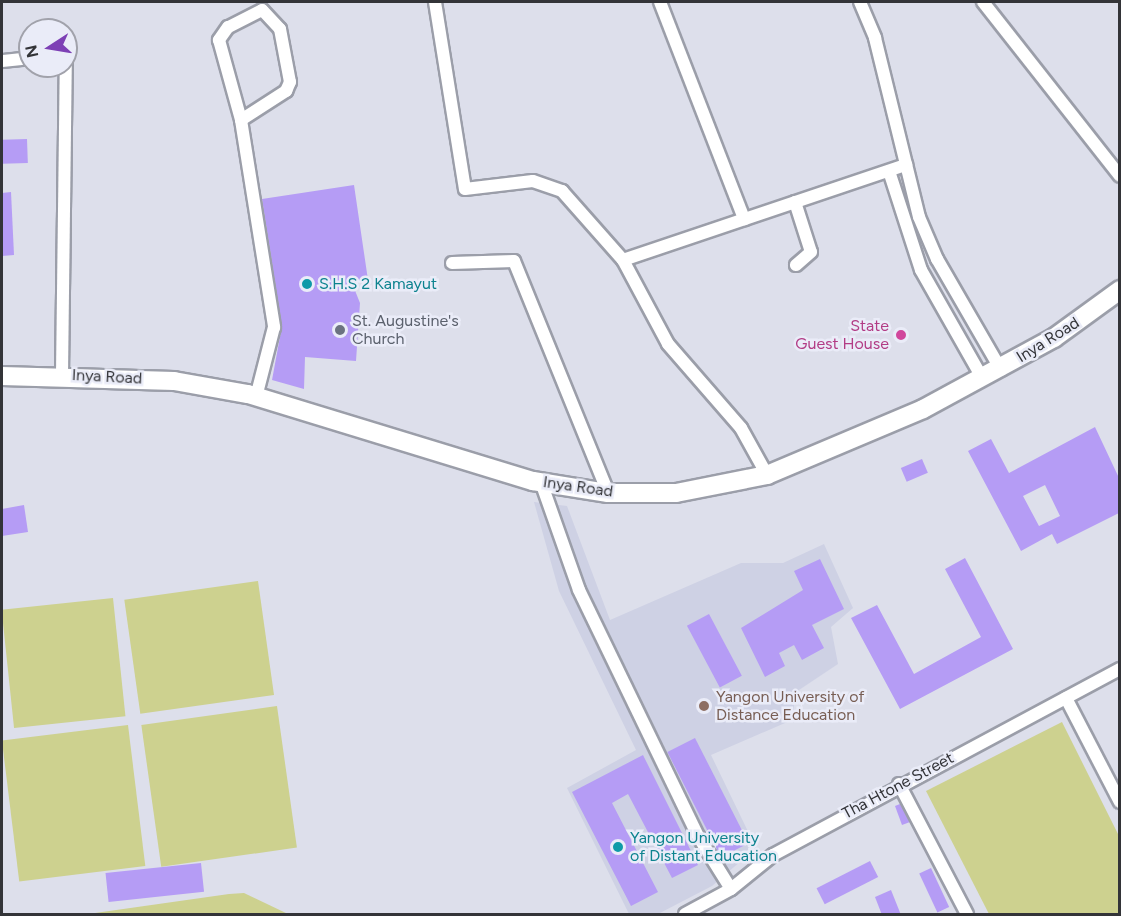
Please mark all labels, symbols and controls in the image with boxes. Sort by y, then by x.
north arrow [18,18,78,78]
text: N [21,43,42,59]
place label: S.H.S 2 Kamayut [319,274,437,294]
marker: S.H.S 2 Kamayut [300,277,314,291]
place label: St. Augustine's Church [352,311,459,349]
street label: Inya Road [1013,313,1083,367]
place label: State Guest House [795,316,889,354]
marker: St. Augustine's Church [333,323,347,337]
marker: State Guest House [894,328,908,342]
street label: Inya Road [71,366,143,388]
street label: Inya Road [542,473,614,501]
place label: Yangon University of Distance Education [716,687,864,725]
marker: Yangon University of Distance Education [697,699,711,713]
street label: Tha Htone Street [839,749,957,823]
place label: Yangon University of Distant Education [630,828,777,866]
marker: Yangon University of Distant Education [611,840,625,854]

